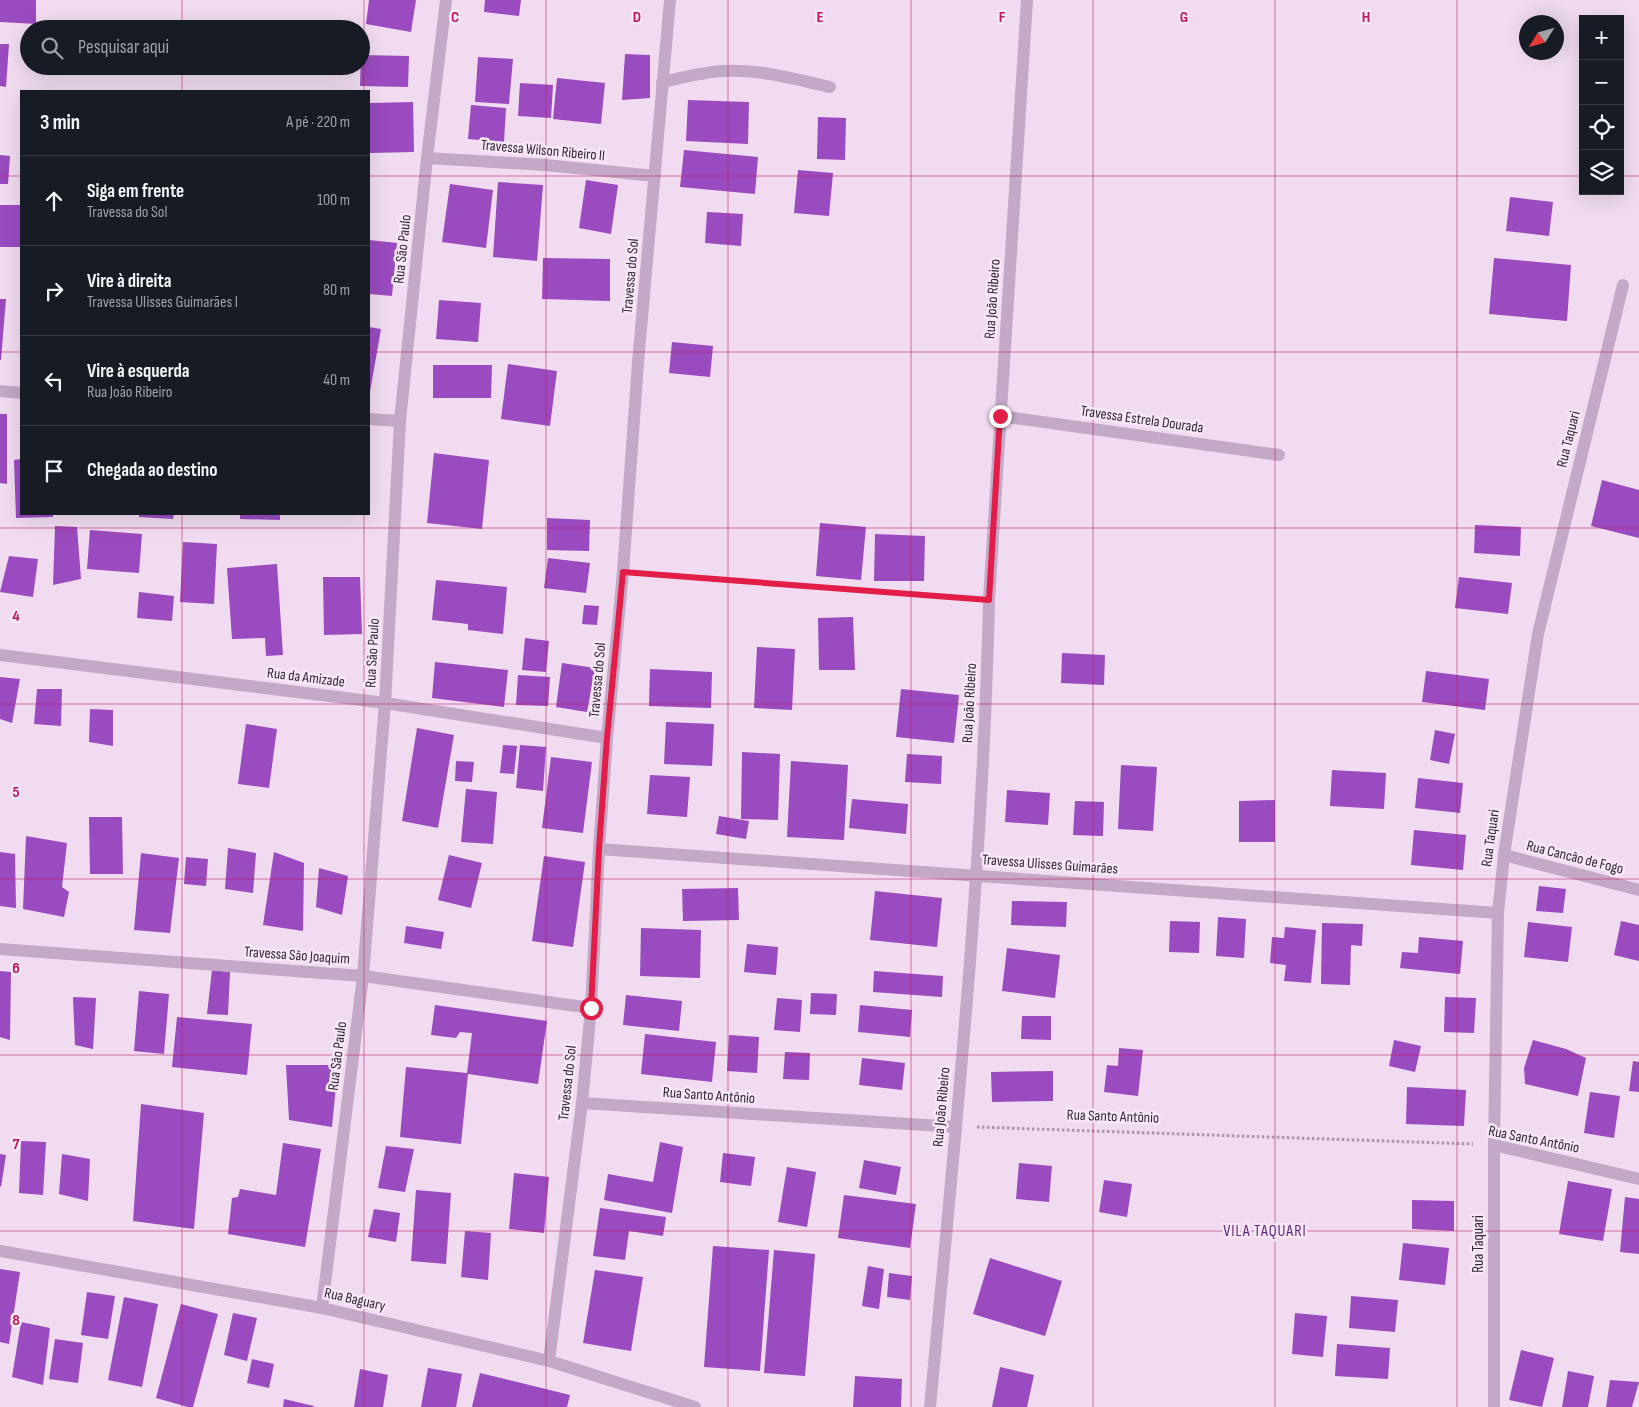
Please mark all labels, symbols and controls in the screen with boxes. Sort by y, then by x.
text: C [451,8,459,27]
text: D [633,8,641,27]
text: E [817,8,824,27]
text: F [999,8,1006,27]
text: G [1180,8,1188,27]
text: H [1362,8,1370,27]
north arrow [1519,15,1564,60]
map controls [1579,15,1624,195]
button: + [1579,15,1624,60]
search box [20,20,370,75]
icon: search [38,34,66,62]
text: Pesquisar aqui [78,36,169,59]
button: − [1579,60,1624,105]
button: locate [1579,105,1624,150]
text: 3 min [40,110,80,135]
text: A pé · 220 m [286,113,350,132]
street label: Travessa Wilson Ribeiro II [480,136,606,165]
button: layers [1579,150,1624,195]
text: Siga em frente [87,180,184,203]
icon: ahead [40,187,68,215]
text: 100 m [317,191,350,210]
text: Travessa do Sol [87,203,167,222]
street label: Rua São Paulo [389,214,416,285]
street label: Travessa do Sol [618,238,643,314]
street label: Rua João Ribeiro [980,258,1005,340]
text: Vire à direita [87,270,171,293]
icon: right [40,277,68,305]
text: 80 m [323,281,350,300]
text: Travessa Ulisses Guimarães I [87,293,238,312]
text: Vire à esquerda [87,360,189,383]
icon: left [40,367,68,395]
text: 40 m [323,371,350,390]
text: Rua João Ribeiro [87,383,172,402]
street label: Travessa Estrela Dourada [1079,401,1205,438]
route end [989,405,1012,428]
street label: Rua Taquari [1552,409,1585,469]
icon: arrive [40,457,68,485]
text: Chegada ao destino [87,459,217,482]
text: 4 [12,607,20,626]
street label: Rua São Paulo [361,618,384,688]
street label: Travessa do Sol [585,642,610,718]
street label: Rua da Amizade [266,663,346,692]
street label: Rua João Ribeiro [958,663,981,744]
text: 5 [12,783,20,802]
street label: Rua Taquari [1477,808,1504,868]
street label: Rua Cancão de Fogo [1524,836,1625,879]
street label: Travessa Ulisses Guimarães [981,850,1119,879]
street label: Travessa São Joaquim [243,942,350,969]
text: 6 [12,959,20,978]
route start [580,997,603,1020]
street label: Rua São Paulo [324,1020,351,1092]
street label: Travessa do Sol [554,1045,581,1122]
street label: Rua João Ribeiro [929,1066,954,1148]
street label: Rua Santo Antônio [662,1083,756,1108]
street label: Rua Santo Antônio [1066,1105,1160,1128]
street label: Rua Santo Antônio [1487,1121,1581,1158]
text: 7 [13,1135,20,1154]
street label: Rua Taquari [1469,1215,1488,1273]
district label: VILA TAQUARI [1223,1222,1307,1241]
street label: Rua Baguary [322,1283,387,1316]
text: 8 [12,1311,20,1330]

